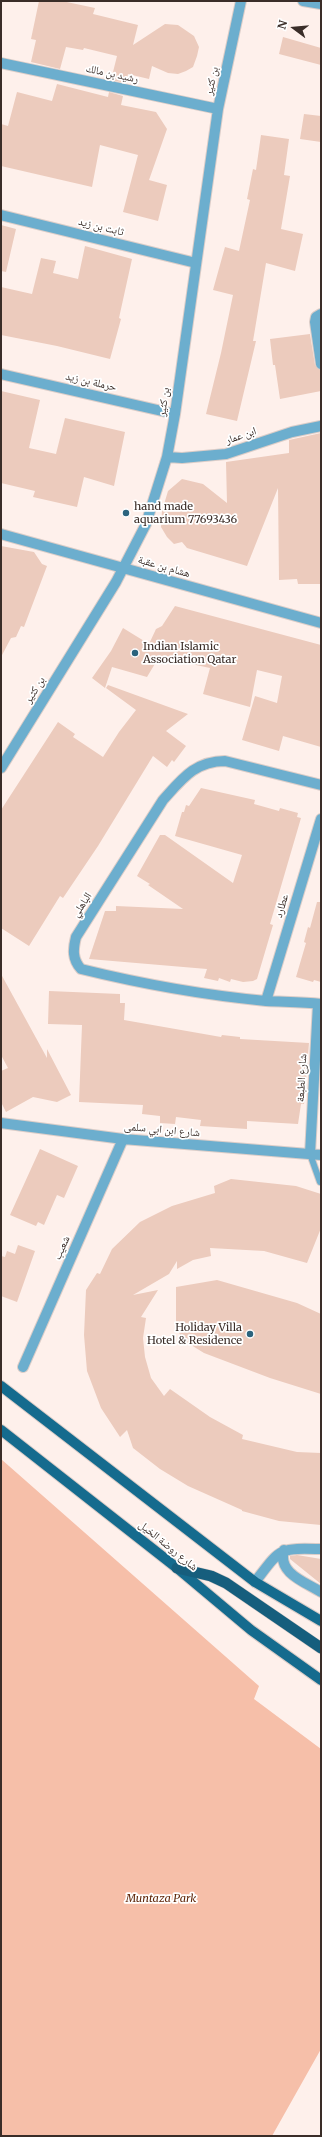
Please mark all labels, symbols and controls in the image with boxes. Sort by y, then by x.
north arrow [274,8,314,48]
text: N [275,19,290,31]
street label: رشيد بن مالك [84,62,140,86]
street label: بن كثير [203,65,221,97]
street label: ثابت بن زيد [77,215,125,239]
street label: حرملة بن زيد [64,370,118,394]
street label: بن كثير [155,387,173,417]
street label: ابن عمار [224,425,258,447]
place label: hand made aquarium 77693436 [134,500,237,526]
marker: hand made aquarium 77693436 [121,508,131,518]
street label: هشام بن عقبة [136,553,192,581]
place label: Indian Islamic Association Qatar [143,640,236,666]
marker: Indian Islamic Association Qatar [130,648,140,658]
street label: بن كثير [22,674,48,706]
street label: الباهلي [69,890,95,920]
street label: عطارد [272,893,292,919]
street label: شارع الطبعة [294,1054,310,1102]
street label: شارع ابن ابي سلمى [124,1120,200,1140]
street label: شعيب [51,1234,73,1262]
place label: Holiday Villa Hotel & Residence [147,1321,242,1347]
marker: Holiday Villa Hotel & Residence [245,1329,255,1339]
street label: شارع روضة الخيل [136,1518,200,1574]
park label: Muntaza Park [126,1892,196,1906]

